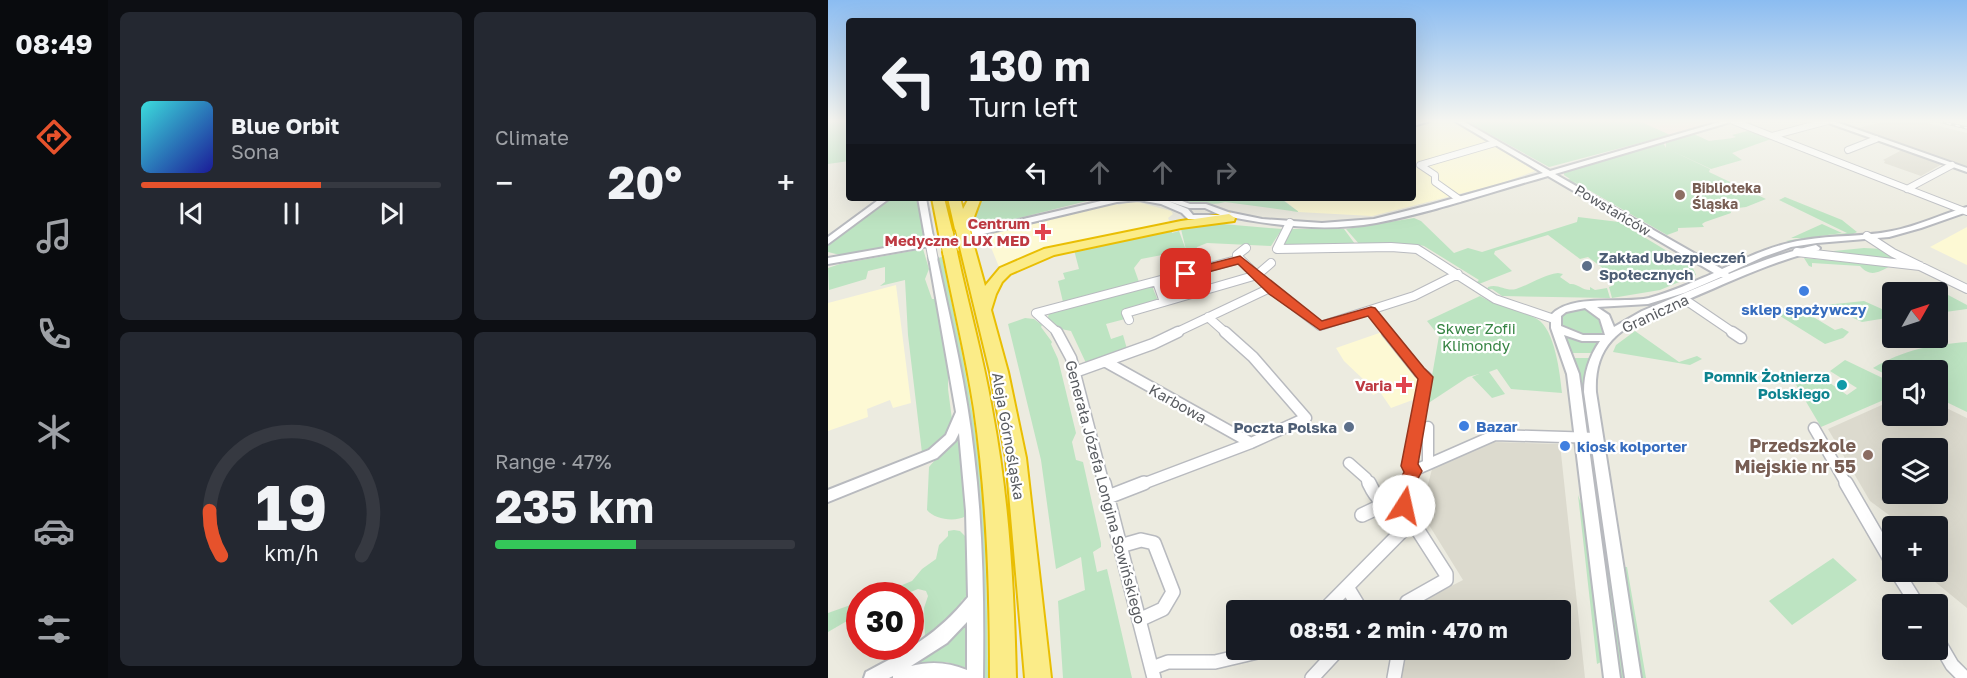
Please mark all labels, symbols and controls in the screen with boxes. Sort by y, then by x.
text: 08:49 [15,28,93,60]
text: 130 m [969,40,1091,90]
icon: left [870,42,948,120]
text: Turn left [969,91,1078,123]
text: Blue Orbit [231,112,339,139]
icon: directions [33,116,75,158]
text: Climate [495,125,569,149]
text: Sona [231,139,279,163]
text: 20° [608,155,682,209]
icon: left [1020,156,1053,189]
icon: ahead [1083,156,1116,189]
icon: ahead [1146,156,1179,189]
icon: right [1209,156,1242,189]
text: − [495,163,513,202]
text: + [777,163,795,202]
place label: Biblioteka Śląska [1692,179,1761,212]
street label: Powstańców [1572,181,1654,239]
marker: Biblioteka Śląska [1673,188,1687,202]
icon: previous [175,197,208,230]
icon: pause [275,197,308,230]
icon: next [375,197,408,230]
place label: Centrum Medyczne LUX MED [885,214,1030,249]
icon: music [33,215,75,257]
marker: Centrum Medyczne LUX MED [1034,223,1052,241]
pin [1160,248,1211,299]
place label: Zakład Ubezpieczeń Społecznych [1599,248,1746,283]
icon: arrive [1169,257,1202,290]
marker: Zakład Ubezpieczeń Społecznych [1580,259,1594,273]
north arrow [1882,282,1948,348]
map controls [1882,282,1948,660]
marker: sklep spożywczy [1797,284,1811,298]
street label: Graniczna [1619,290,1691,336]
place label: sklep spożywczy [1741,300,1867,318]
icon: phone [33,313,75,355]
park label: Skwer Zofii Klimondy [1436,319,1516,354]
street label: Generała Józefa Longina Sowińskiego [1062,358,1150,626]
button: sound [1882,360,1948,426]
place label: Pomnik Żołnierza Polskiego [1704,367,1830,402]
street label: Aleja Górnośląska [989,371,1029,501]
place label: Varia [1355,376,1392,394]
marker: Varia [1397,378,1411,392]
marker: Pomnik Żołnierza Polskiego [1835,378,1849,392]
street label: Karbowa [1146,380,1210,426]
icon: climate [33,411,75,453]
place label: Bazar [1476,417,1518,435]
place label: Poczta Polska [1234,418,1337,436]
marker: Bazar [1457,419,1471,433]
marker: Poczta Polska [1342,420,1356,434]
place label: Przedszkole Miejskie nr 55 [1735,434,1856,477]
place label: kiosk kolporter [1577,437,1687,455]
button: layers [1882,438,1948,504]
marker: kiosk kolporter [1558,439,1572,453]
marker: Przedszkole Miejskie nr 55 [1861,448,1875,462]
text: Range · 47% [495,449,612,473]
text: 19 [255,469,327,544]
position arrow [1372,474,1436,538]
text: 235 km [495,479,654,533]
icon: car [33,510,75,552]
button: + [1882,516,1948,582]
text: km/h [264,540,318,566]
speed limit sign: 30 [846,582,924,660]
button: − [1882,594,1948,660]
icon: filters [33,608,75,650]
text: 08:51 · 2 min · 470 m [1289,616,1508,643]

